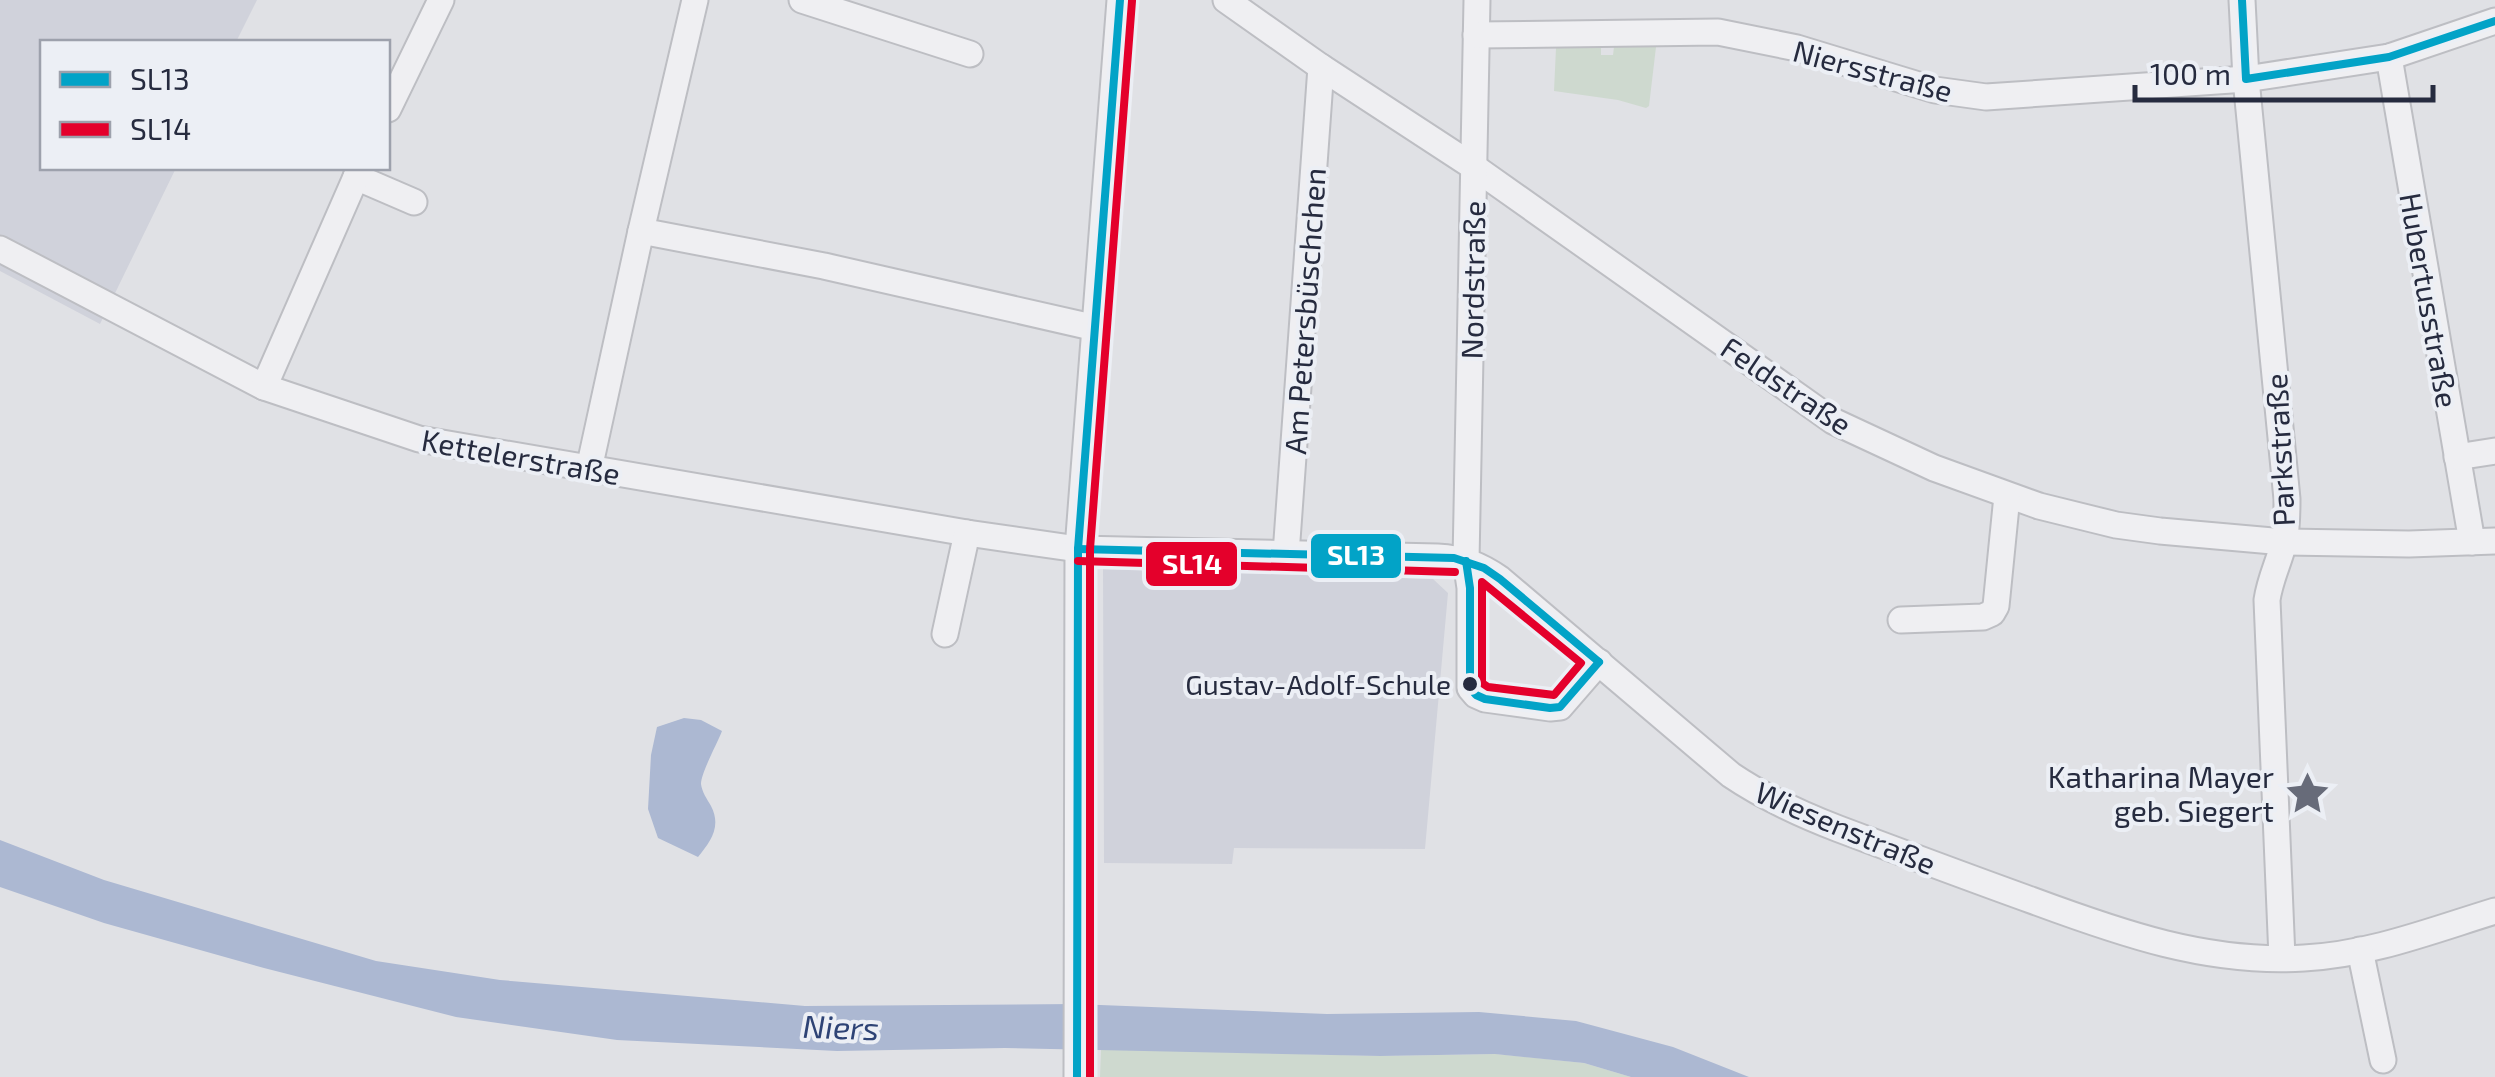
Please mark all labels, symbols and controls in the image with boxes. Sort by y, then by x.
street label: Niersstraße [1789,31,1957,109]
legend [40,40,390,170]
scale bar [2135,40,2432,102]
text: 100 m [2150,55,2231,91]
text: SL13 [130,60,190,96]
text: SL14 [130,110,191,146]
street label: Am Petersbüschchen [1276,166,1332,456]
street label: Hubertusstraße [2393,190,2467,410]
street label: Nordstraße [1453,200,1491,360]
street label: Feldstraße [1715,328,1859,442]
street label: Parkstraße [2257,373,2301,527]
street label: Kettelerstraße [419,421,623,491]
line badge: SL13 [1309,532,1403,580]
text: SL13 [1327,537,1385,571]
line badge: SL14 [1144,540,1239,588]
text: SL14 [1162,546,1222,580]
place label: Gustav-Adolf-Schule [1185,667,1451,701]
marker: Gustav-Adolf-Schule [1460,674,1480,694]
place label: Katharina Mayer geb. Siegert [2048,758,2274,828]
place icon: Katharina Mayer geb. Siegert [2283,769,2331,817]
street label: Wiesenstraße [1750,773,1942,881]
water label: Niers [802,1006,880,1046]

